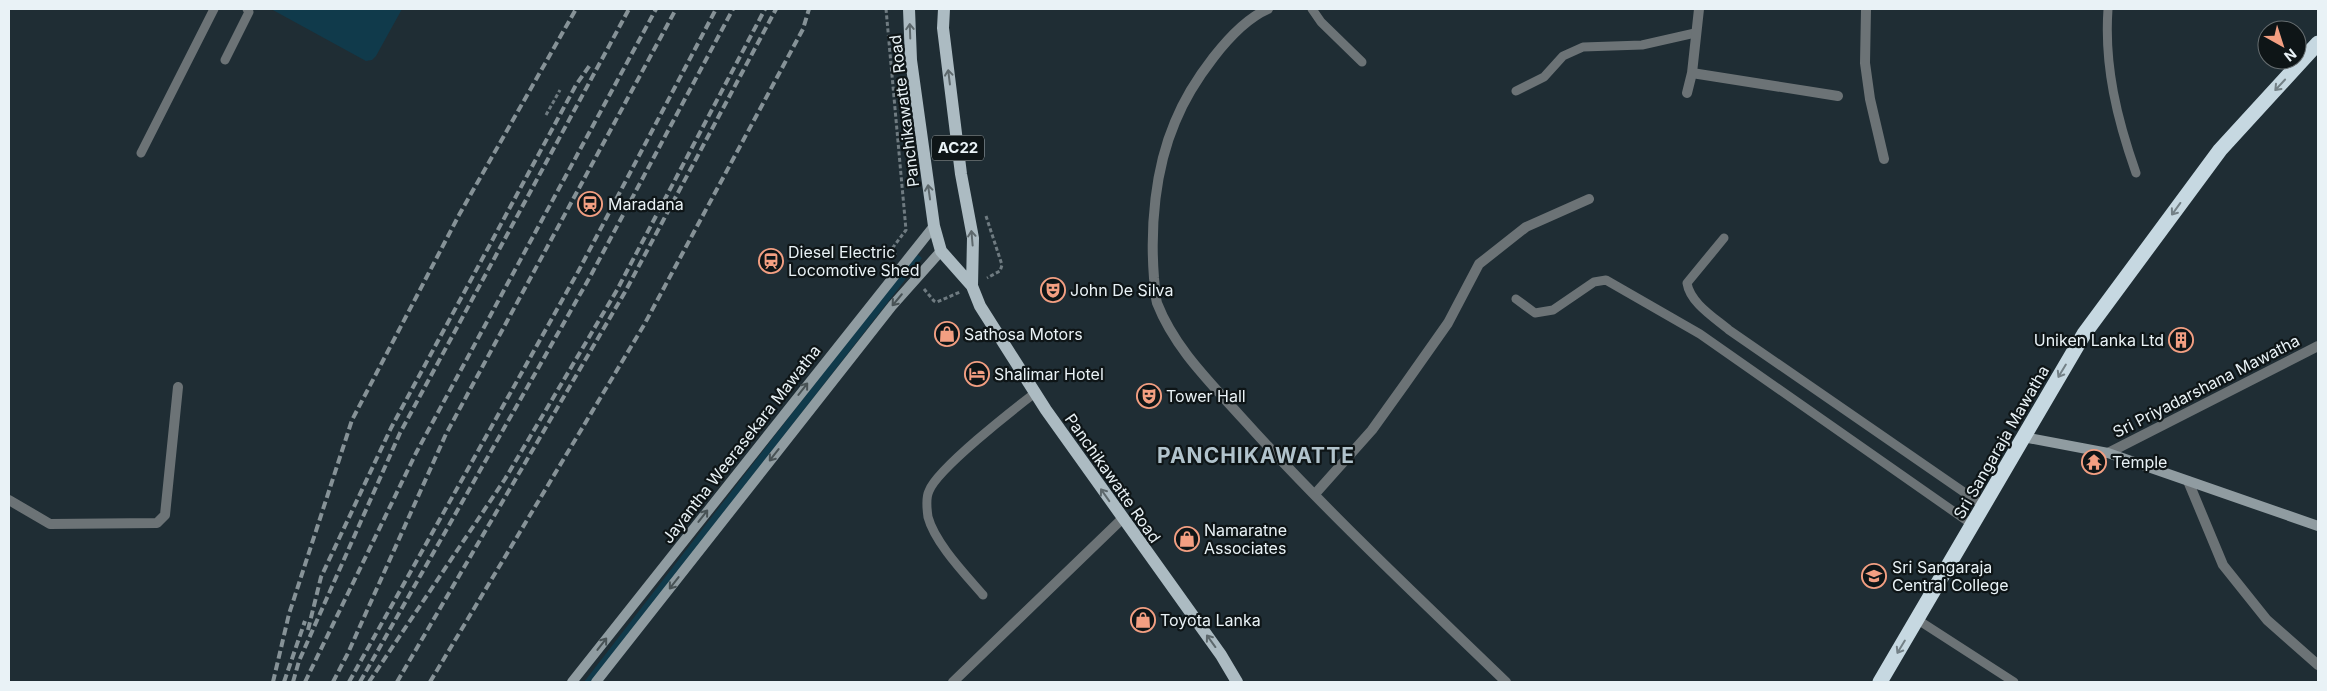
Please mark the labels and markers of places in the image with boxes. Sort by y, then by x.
station icon: Maradana [577,191,603,217]
place label: Maradana [608,194,684,214]
place label: Diesel Electric Locomotive Shed [788,242,919,280]
station icon: Diesel Electric Locomotive Shed [758,248,784,274]
theatre icon: John De Silva [1040,277,1066,303]
place label: John De Silva [1070,280,1174,300]
shop icon: Sathosa Motors [934,321,960,347]
place label: Sathosa Motors [964,324,1083,344]
building icon: Uniken Lanka Ltd [2168,327,2194,353]
place label: Uniken Lanka Ltd [2034,330,2164,350]
hotel icon: Shalimar Hotel [964,361,990,387]
place label: Shalimar Hotel [994,364,1104,384]
theatre icon: Tower Hall [1136,383,1162,409]
place label: Tower Hall [1166,386,1246,406]
temple icon: Temple [2081,449,2107,475]
place label: Temple [2112,452,2167,472]
place label: Namaratne Associates [1204,520,1287,558]
shop icon: Namaratne Associates [1174,526,1200,552]
place label: Sri Sangaraja Central College [1892,557,2009,595]
school or university icon: Sri Sangaraja Central College [1861,563,1887,589]
shop icon: Toyota Lanka [1130,607,1156,633]
place label: Toyota Lanka [1160,610,1261,630]

